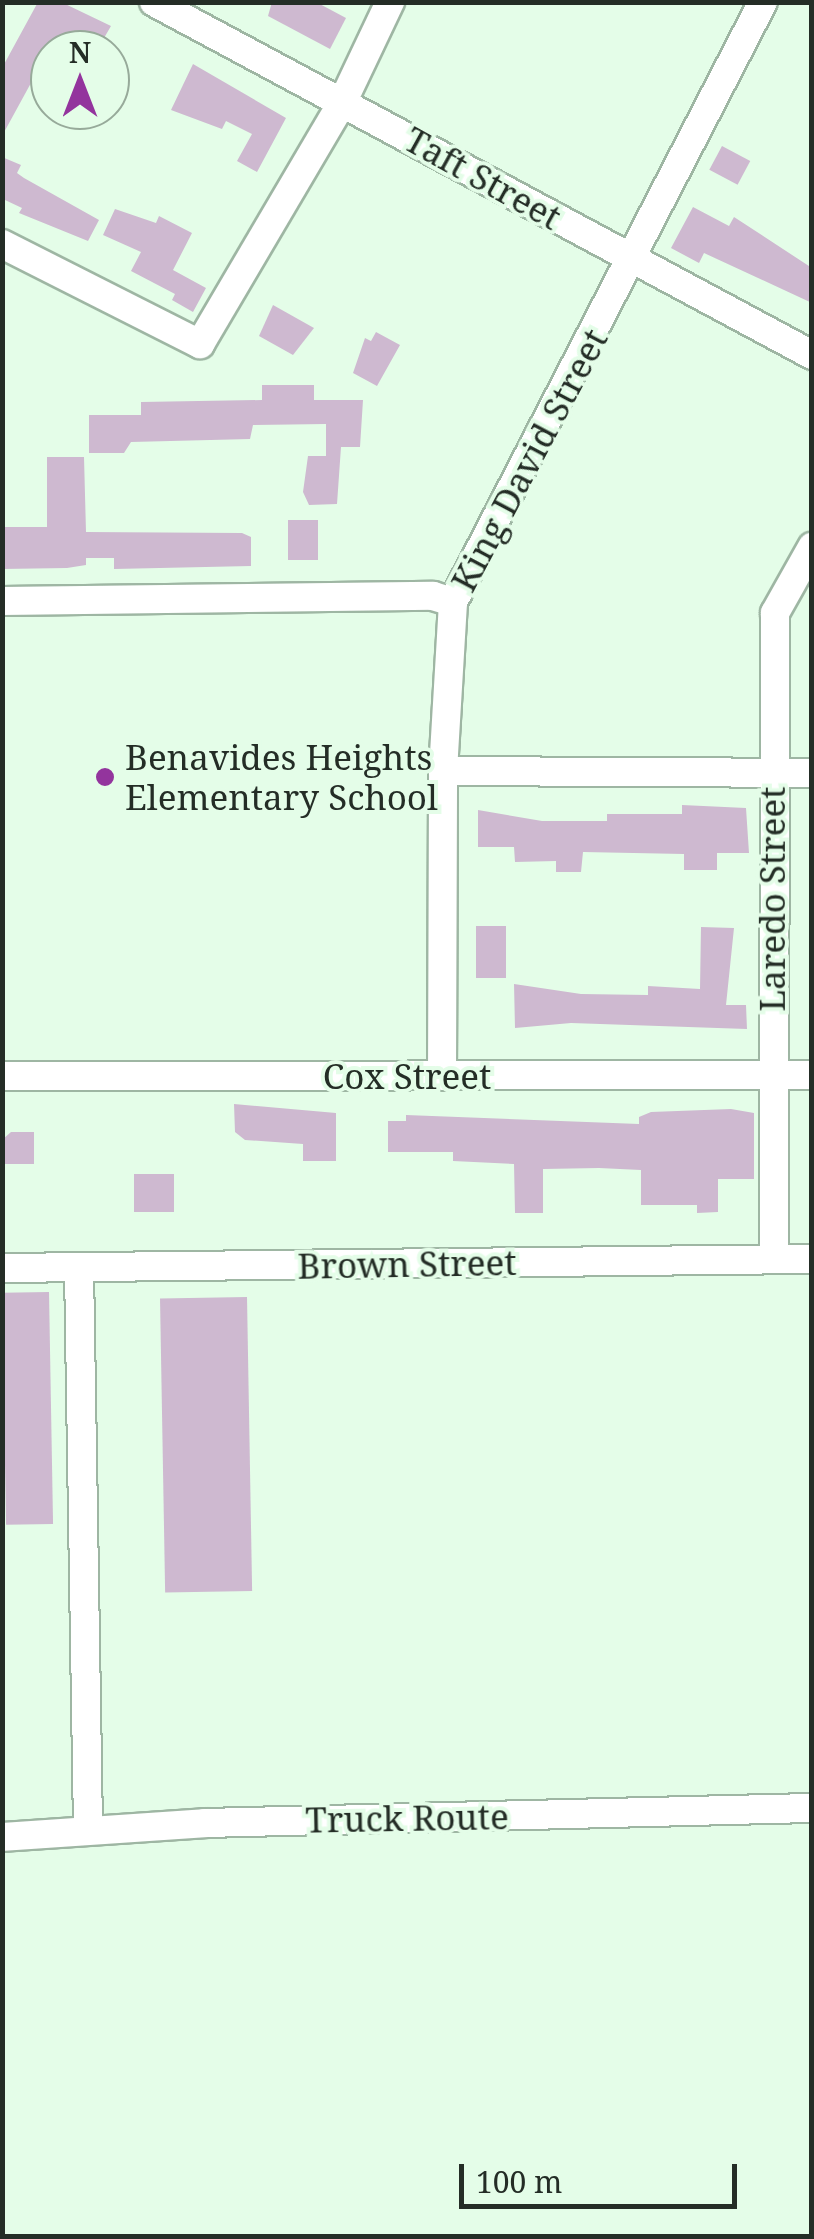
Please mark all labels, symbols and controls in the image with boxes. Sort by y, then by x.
north arrow [30,30,130,130]
text: N [69,33,91,71]
street label: Taft Street [398,118,568,238]
street label: King David Street [442,322,616,598]
place label: Benavides Heights Elementary School [125,736,438,818]
marker: Benavides Heights Elementary School [94,766,116,788]
street label: Laredo Street [751,786,793,1012]
street label: Cox Street [323,1055,491,1097]
street label: Brown Street [297,1241,517,1287]
street label: Truck Route [305,1795,509,1841]
scale bar [464,2144,742,2206]
text: 100 m [476,2161,562,2202]

